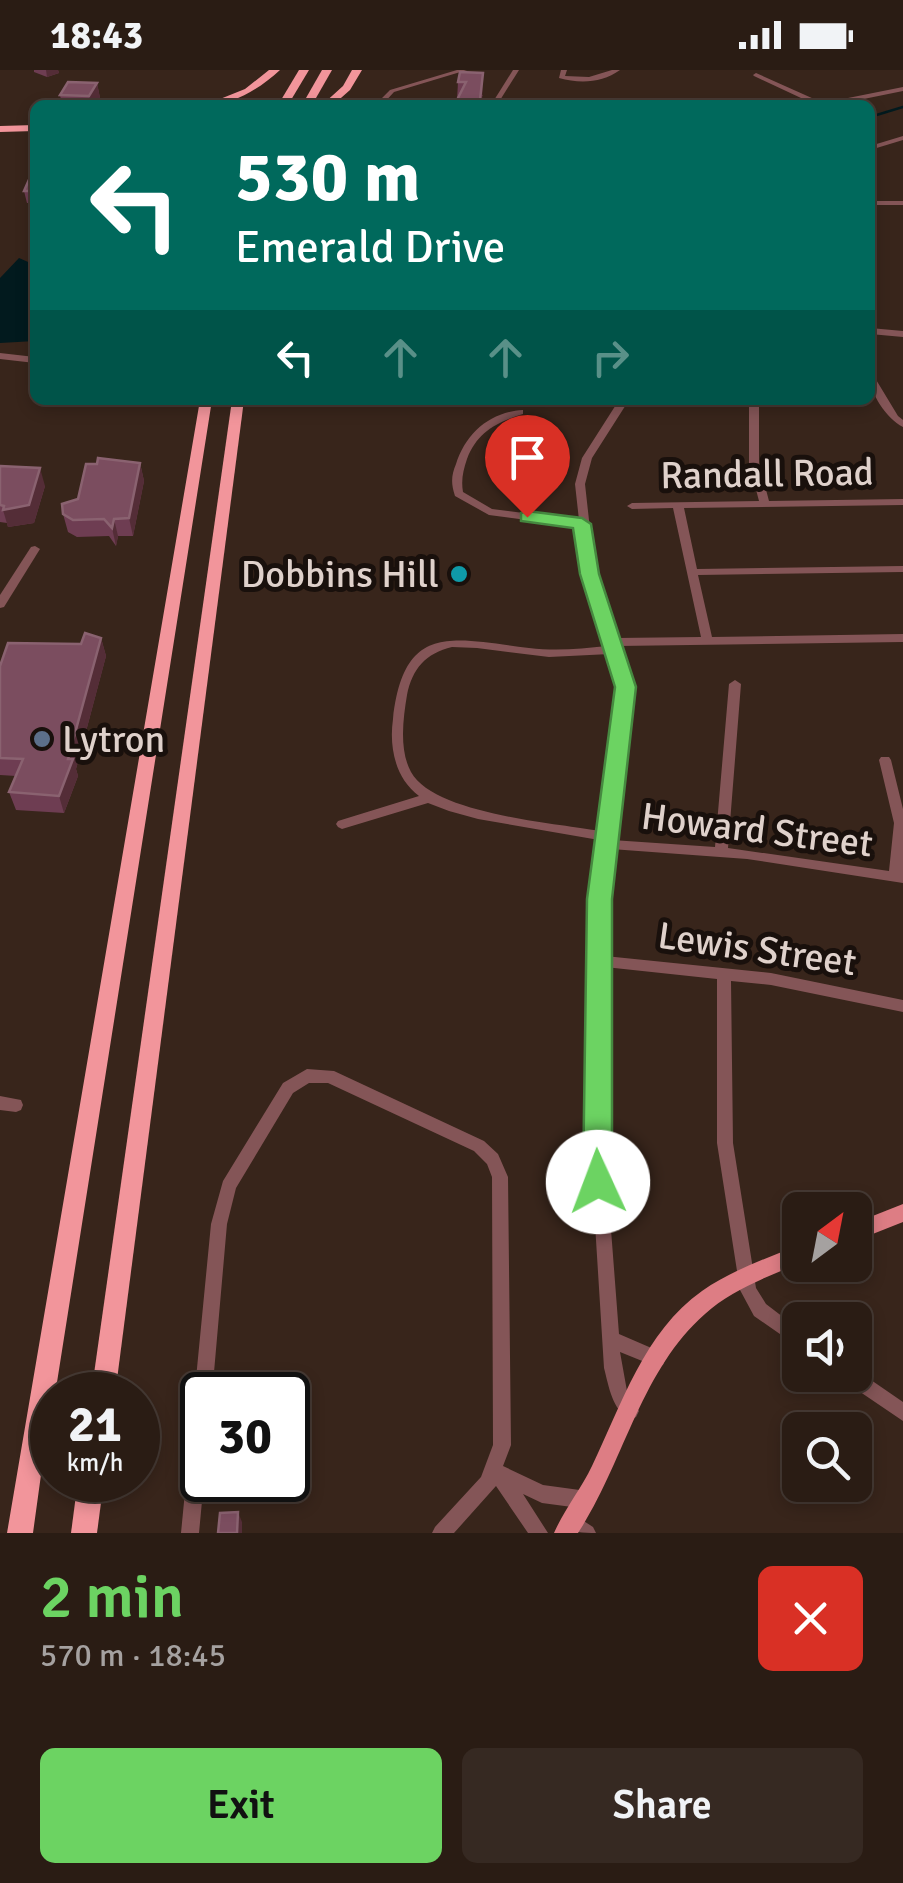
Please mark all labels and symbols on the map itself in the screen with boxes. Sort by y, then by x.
pin [485,415,570,518]
street label: Randall Road [660,449,874,499]
place label: Dobbins Hill [241,551,439,598]
marker: Dobbins Hill [448,563,470,585]
place label: Lytron [62,716,165,763]
marker: Lytron [31,728,53,750]
street label: Howard Street [639,793,875,867]
street label: Lewis Street [655,912,859,986]
position arrow [546,1130,650,1234]
north arrow [782,1192,872,1282]
speed limit sign: 30 [180,1372,310,1502]

